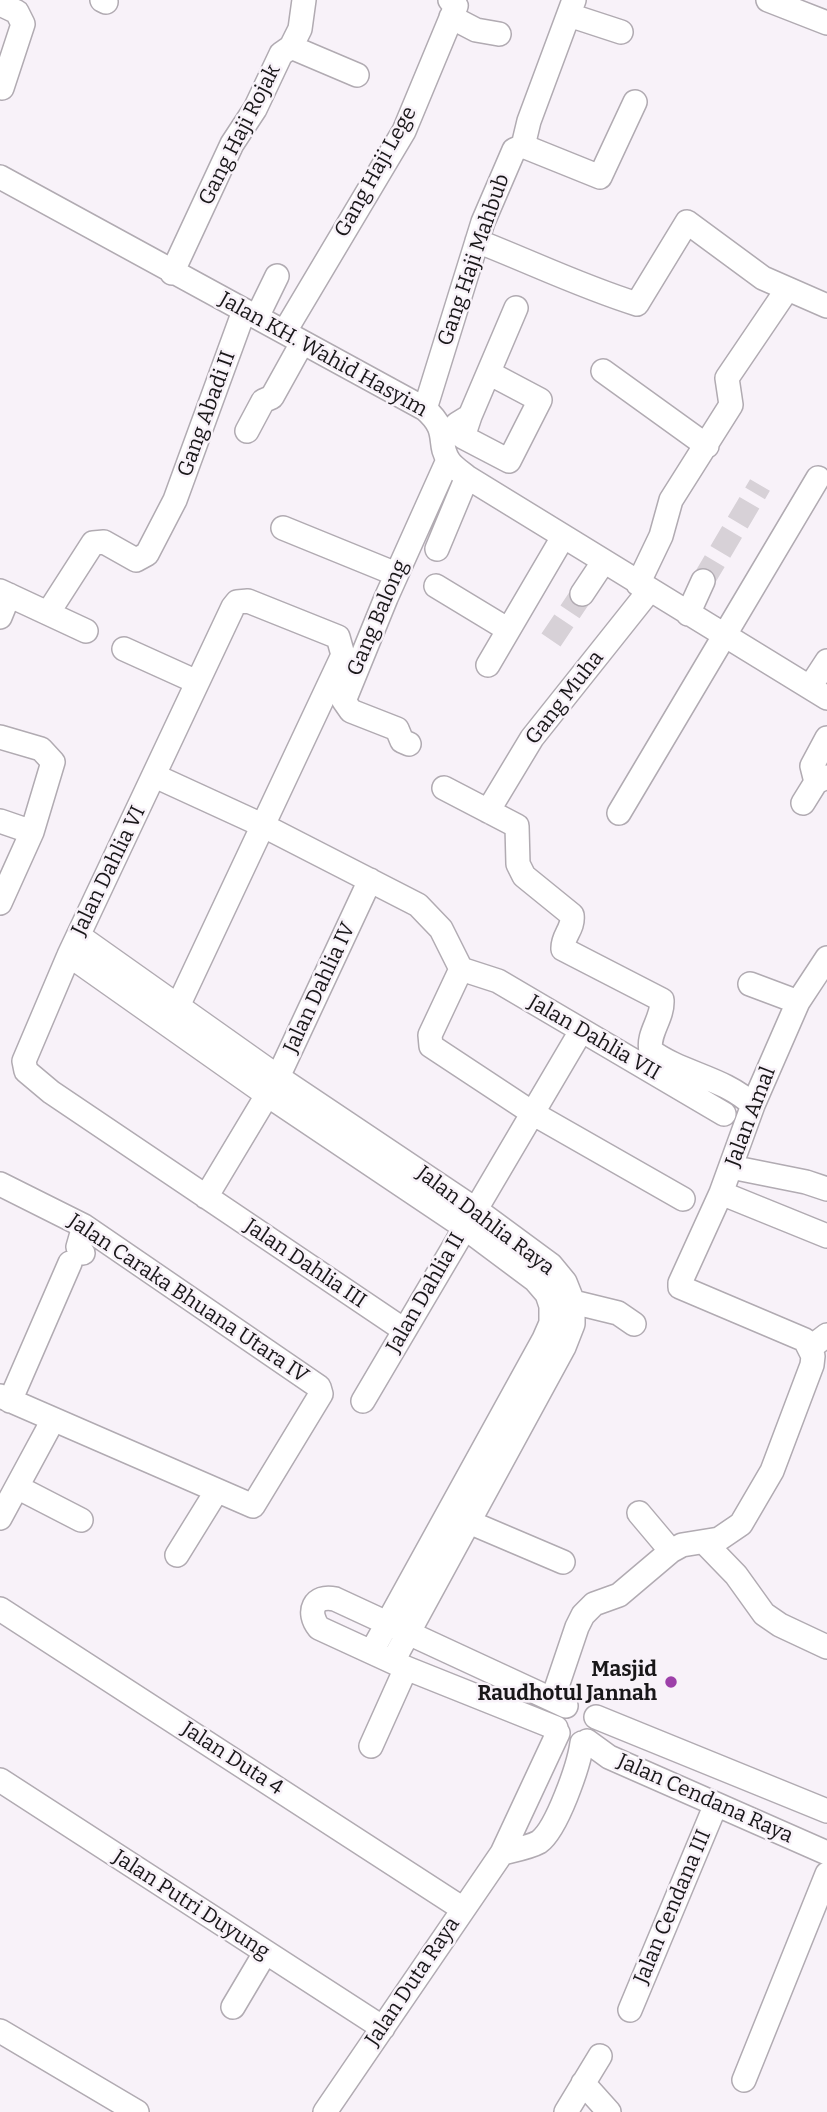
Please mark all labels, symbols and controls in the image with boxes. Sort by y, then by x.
street label: Gang Haji Rojak [194,60,286,210]
street label: Gang Haji Lege [330,102,422,242]
street label: Gang Haji Mahbub [433,171,515,349]
street label: Jalan KH. Wahid Hasyim [214,287,432,423]
street label: Gang Abadi II [173,348,241,480]
street label: Gang Balong [342,556,414,680]
street label: Gang Muha [521,646,609,750]
street label: Jalan Dahlia VI [67,802,151,940]
street label: Jalan Dahlia IV [279,919,361,1057]
street label: Jalan Dahlia VII [523,990,665,1086]
street label: Jalan Amal [720,1064,782,1170]
street label: Jalan Dahlia Raya [411,1161,559,1281]
street label: Jalan Caraka Bhuana Utara IV [63,1209,313,1389]
street label: Jalan Dahlia III [239,1214,371,1314]
street label: Jalan Dahlia II [381,1229,471,1357]
place label: Masjid Raudhotul Jannah [477,1657,657,1707]
marker: Masjid Raudhotul Jannah [663,1674,679,1690]
street label: Jalan Duta 4 [177,1717,287,1801]
street label: Jalan Cendana Raya [613,1749,797,1849]
street label: Jalan Cendana III [629,1826,717,1988]
street label: Jalan Putri Duyung [108,1845,274,1965]
street label: Jalan Duta Raya [361,1913,465,2051]

